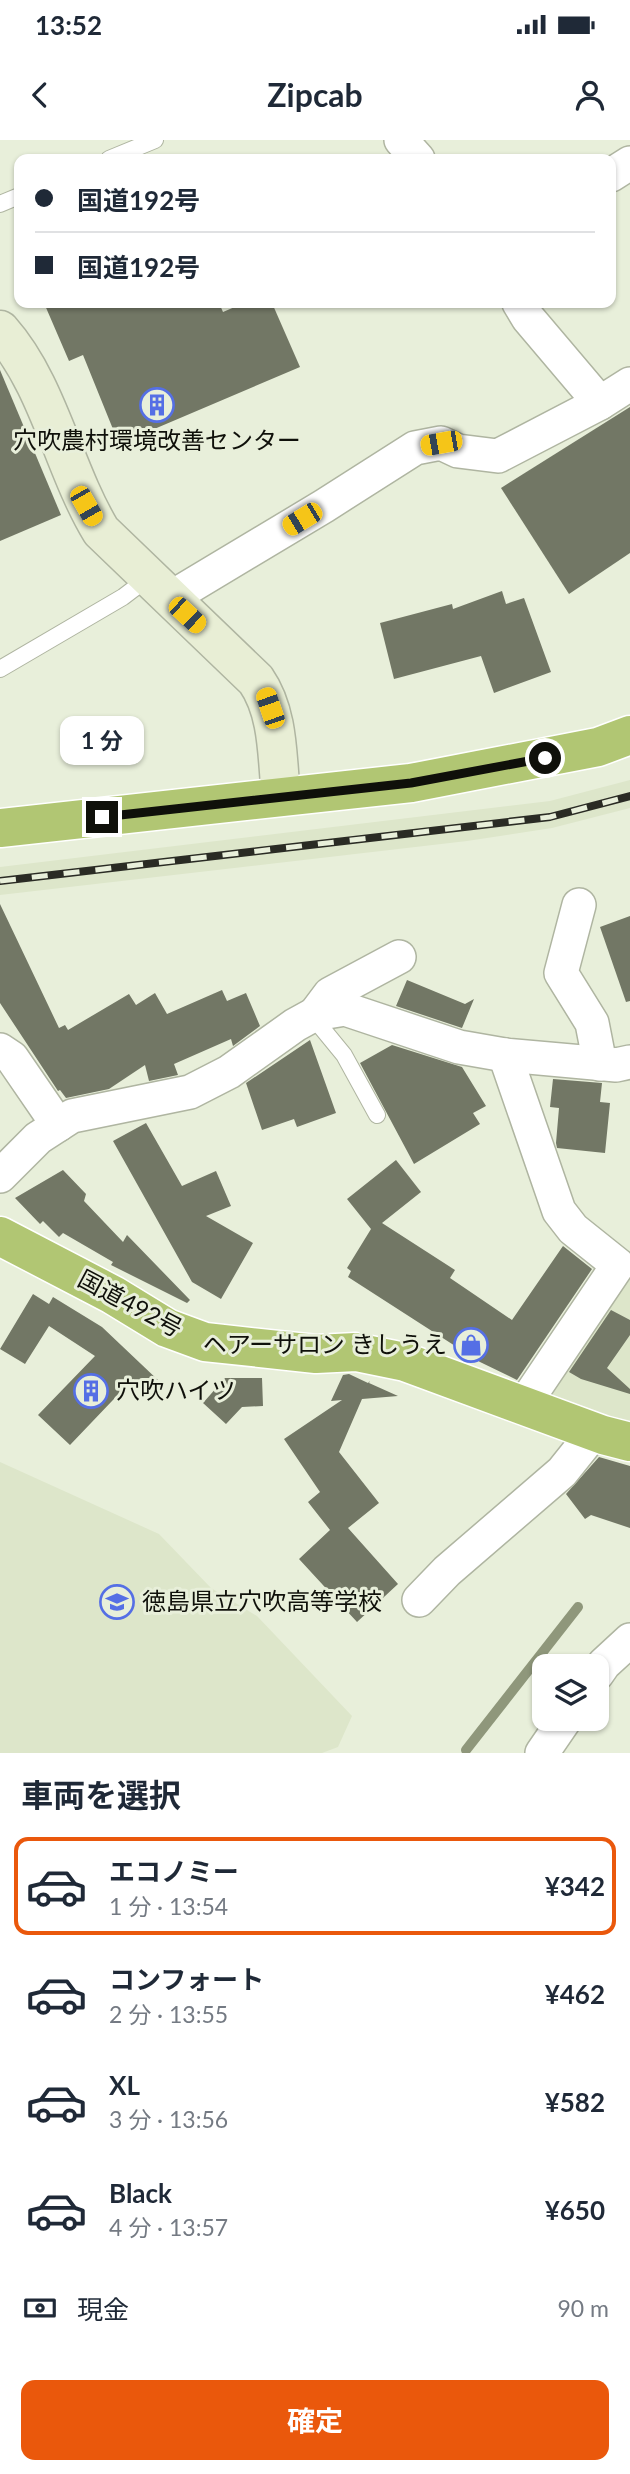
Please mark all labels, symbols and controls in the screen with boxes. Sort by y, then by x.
text: 13:52 [35,9,102,41]
text: Zipcab [267,75,363,114]
icon: back [21,76,59,114]
icon: person [571,76,609,114]
text: 国道192号 [77,184,200,216]
text: 国道192号 [77,251,200,283]
building icon: 穴吹農村環境改善センター [138,386,176,424]
place label: 穴吹農村環境改善センター [13,425,301,454]
car [419,429,464,457]
car [67,483,106,529]
car [279,499,326,539]
car [165,593,210,637]
car [254,685,287,731]
callout: 1 分 [60,716,144,764]
text: 1 分 [81,726,123,754]
route start [529,742,561,774]
route end [86,801,118,833]
street label: 国道492号 [74,1263,188,1342]
shop icon: ヘアーサロン きしうえ [452,1326,490,1364]
place label: ヘアーサロン きしうえ [203,1329,447,1358]
building icon: 穴吹ハイツ [72,1372,110,1410]
place label: 穴吹ハイツ [116,1375,236,1404]
school or university icon: 徳島県立穴吹高等学校 [98,1583,136,1621]
place label: 徳島県立穴吹高等学校 [142,1586,382,1615]
map controls [532,1654,609,1731]
button: layers [532,1654,609,1731]
text: 車両を選択 [21,1775,181,1814]
icon: car [25,1855,88,1918]
text: エコノミー [109,1855,239,1887]
text: ¥342 [545,1870,605,1902]
text: 1 分 · 13:54 [109,1892,228,1920]
icon: car [25,1963,88,2026]
text: コンフォート [109,1963,264,1995]
text: ¥462 [545,1978,605,2010]
text: 2 分 · 13:55 [109,2000,228,2028]
text: XL [109,2069,140,2101]
icon: car [25,2071,88,2134]
text: ¥582 [545,2086,605,2118]
text: 3 分 · 13:56 [109,2105,228,2133]
text: Black [109,2177,172,2209]
icon: car [25,2179,88,2242]
text: ¥650 [545,2194,605,2226]
text: 4 分 · 13:57 [109,2213,228,2241]
icon: cash [21,2289,59,2327]
text: 現金 [77,2293,129,2325]
text: 90 m [558,2294,609,2322]
button: 確定 [21,2380,609,2460]

